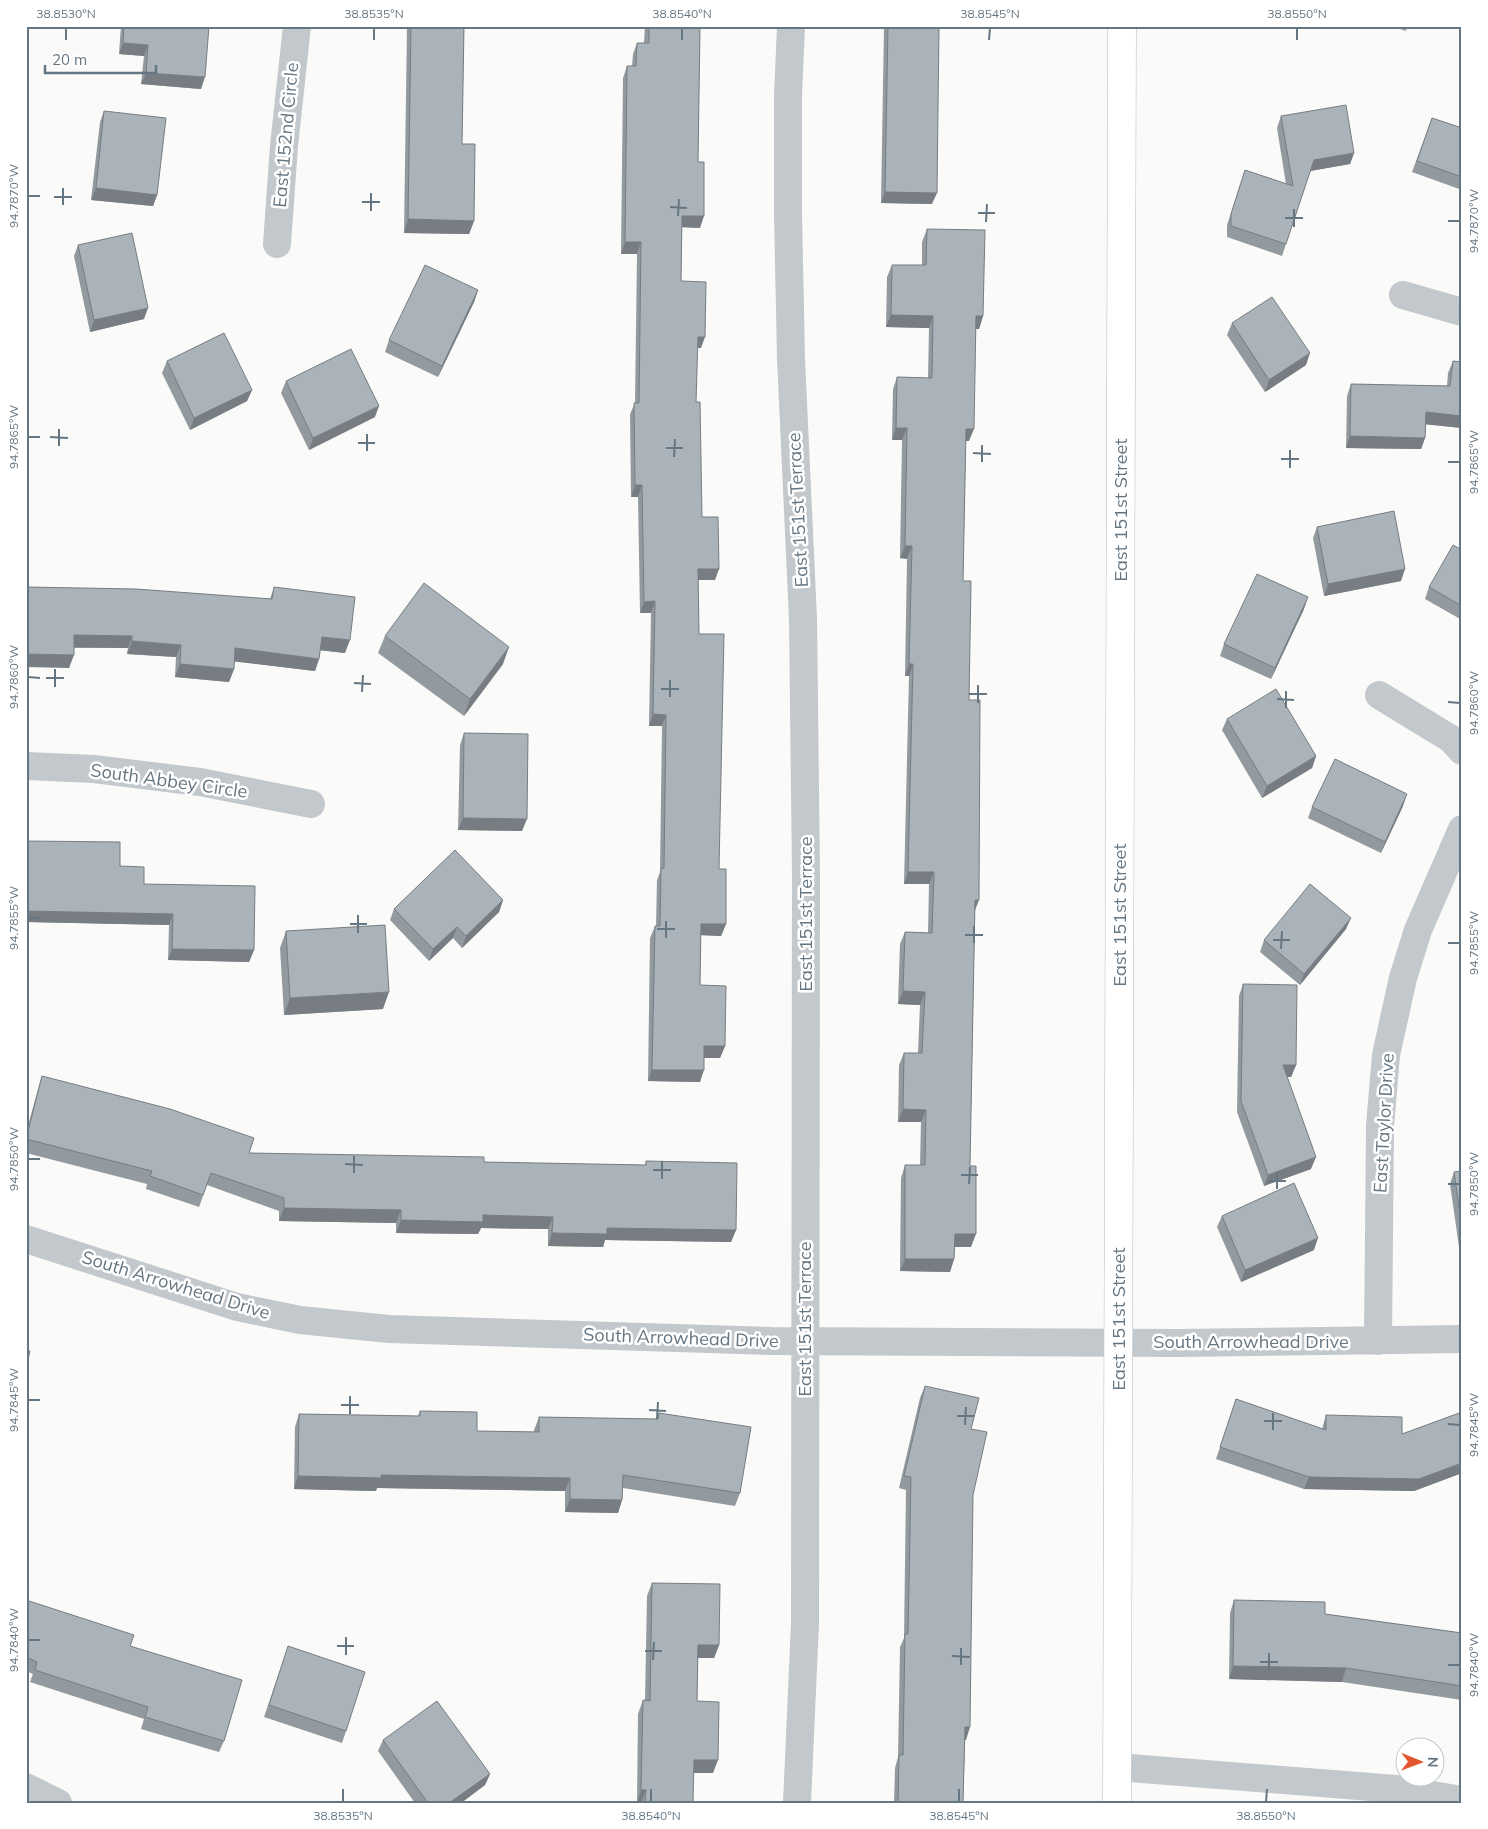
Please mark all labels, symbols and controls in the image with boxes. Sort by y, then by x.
text: 38.8530°N [36,6,96,21]
text: 38.8535°N [344,6,404,21]
text: 38.8540°N [652,6,712,21]
text: 38.8545°N [960,6,1020,21]
text: 38.8550°N [1267,6,1327,21]
scale bar [45,42,156,74]
text: 20 m [52,50,87,69]
street label: East 152nd Circle [268,61,303,208]
text: 94.7870°W [6,164,21,228]
text: 94.7870°W [1466,189,1481,253]
text: 94.7865°W [6,405,21,469]
text: 94.7865°W [1466,430,1481,494]
street label: East 151st Terrace [782,432,813,588]
street label: East 151st Street [1109,438,1132,582]
text: 94.7860°W [6,645,21,709]
text: 94.7860°W [1466,671,1481,735]
street label: South Abbey Circle [89,758,249,803]
street label: East 151st Terrace [794,837,817,991]
street label: East 151st Street [1108,843,1131,987]
text: 94.7855°W [6,886,21,950]
text: 94.7855°W [1466,911,1481,975]
street label: East Taylor Drive [1368,1052,1399,1194]
text: 94.7850°W [6,1127,21,1191]
text: 94.7850°W [1466,1152,1481,1216]
street label: East 151st Terrace [793,1242,816,1396]
street label: South Arrowhead Drive [79,1245,273,1324]
street label: East 151st Street [1107,1247,1130,1391]
street label: South Arrowhead Drive [583,1323,779,1352]
street label: South Arrowhead Drive [1153,1330,1349,1353]
text: 94.7845°W [6,1368,21,1432]
text: 94.7845°W [1466,1393,1481,1457]
text: 94.7840°W [6,1608,21,1672]
text: 94.7840°W [1466,1633,1481,1697]
north arrow [1396,1736,1446,1786]
text: N [1424,1757,1442,1768]
text: 38.8535°N [313,1808,373,1823]
text: 38.8540°N [621,1808,681,1823]
text: 38.8545°N [929,1808,989,1823]
text: 38.8550°N [1236,1808,1296,1823]

